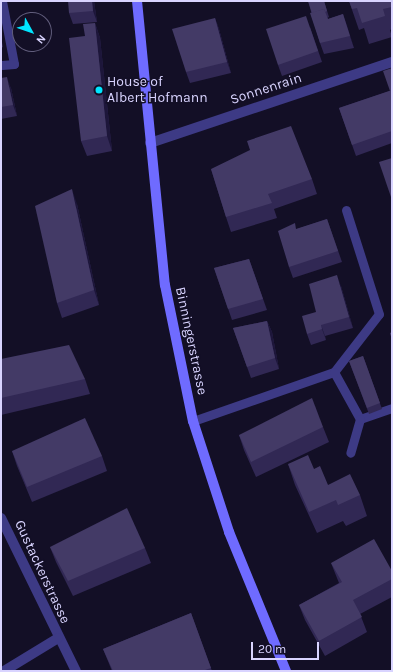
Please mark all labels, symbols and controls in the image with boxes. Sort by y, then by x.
north arrow [12,12,52,52]
text: N [33,32,48,47]
street label: Sonnenrain [228,70,304,108]
place label: House of Albert Hofmann [107,74,208,106]
marker: House of Albert Hofmann [94,85,104,95]
street label: Binningerstrasse [171,286,211,396]
street label: Gustackerstrasse [11,517,73,627]
scale bar [253,634,321,660]
text: 20 m [258,642,286,656]

